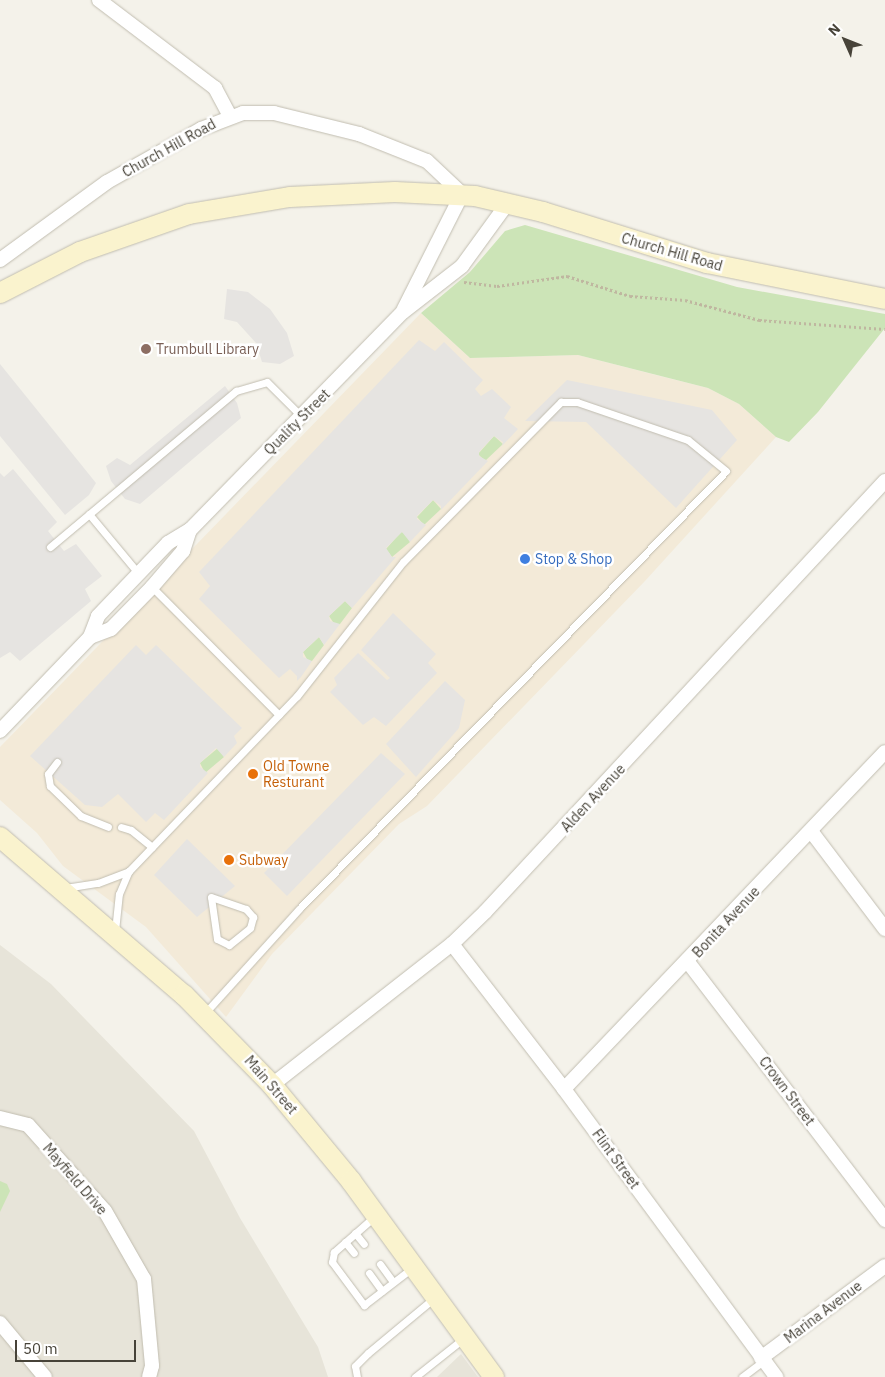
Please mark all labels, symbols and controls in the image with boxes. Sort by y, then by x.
north arrow [820,15,870,65]
text: N [824,20,844,39]
street label: Church Hill Road [119,115,219,181]
street label: Church Hill Road [620,230,724,274]
place label: Trumbull Library [156,341,259,357]
marker: Trumbull Library [140,343,152,355]
street label: Quality Street [261,386,333,458]
place label: Stop & Shop [535,551,612,567]
marker: Stop & Shop [519,553,531,565]
place label: Old Towne Resturant [263,758,329,790]
street label: Alden Avenue [557,761,629,835]
marker: Old Towne Resturant [247,768,259,780]
place label: Subway [239,852,288,868]
marker: Subway [223,854,235,866]
street label: Bonita Avenue [689,883,763,961]
street label: Main Street [241,1052,301,1118]
street label: Crown Street [756,1053,818,1129]
street label: Flint Street [589,1126,643,1192]
street label: Mayfield Drive [39,1140,111,1218]
street label: Marina Avenue [781,1277,865,1347]
scale bar [18,1330,139,1362]
text: 50 m [23,1339,58,1358]

